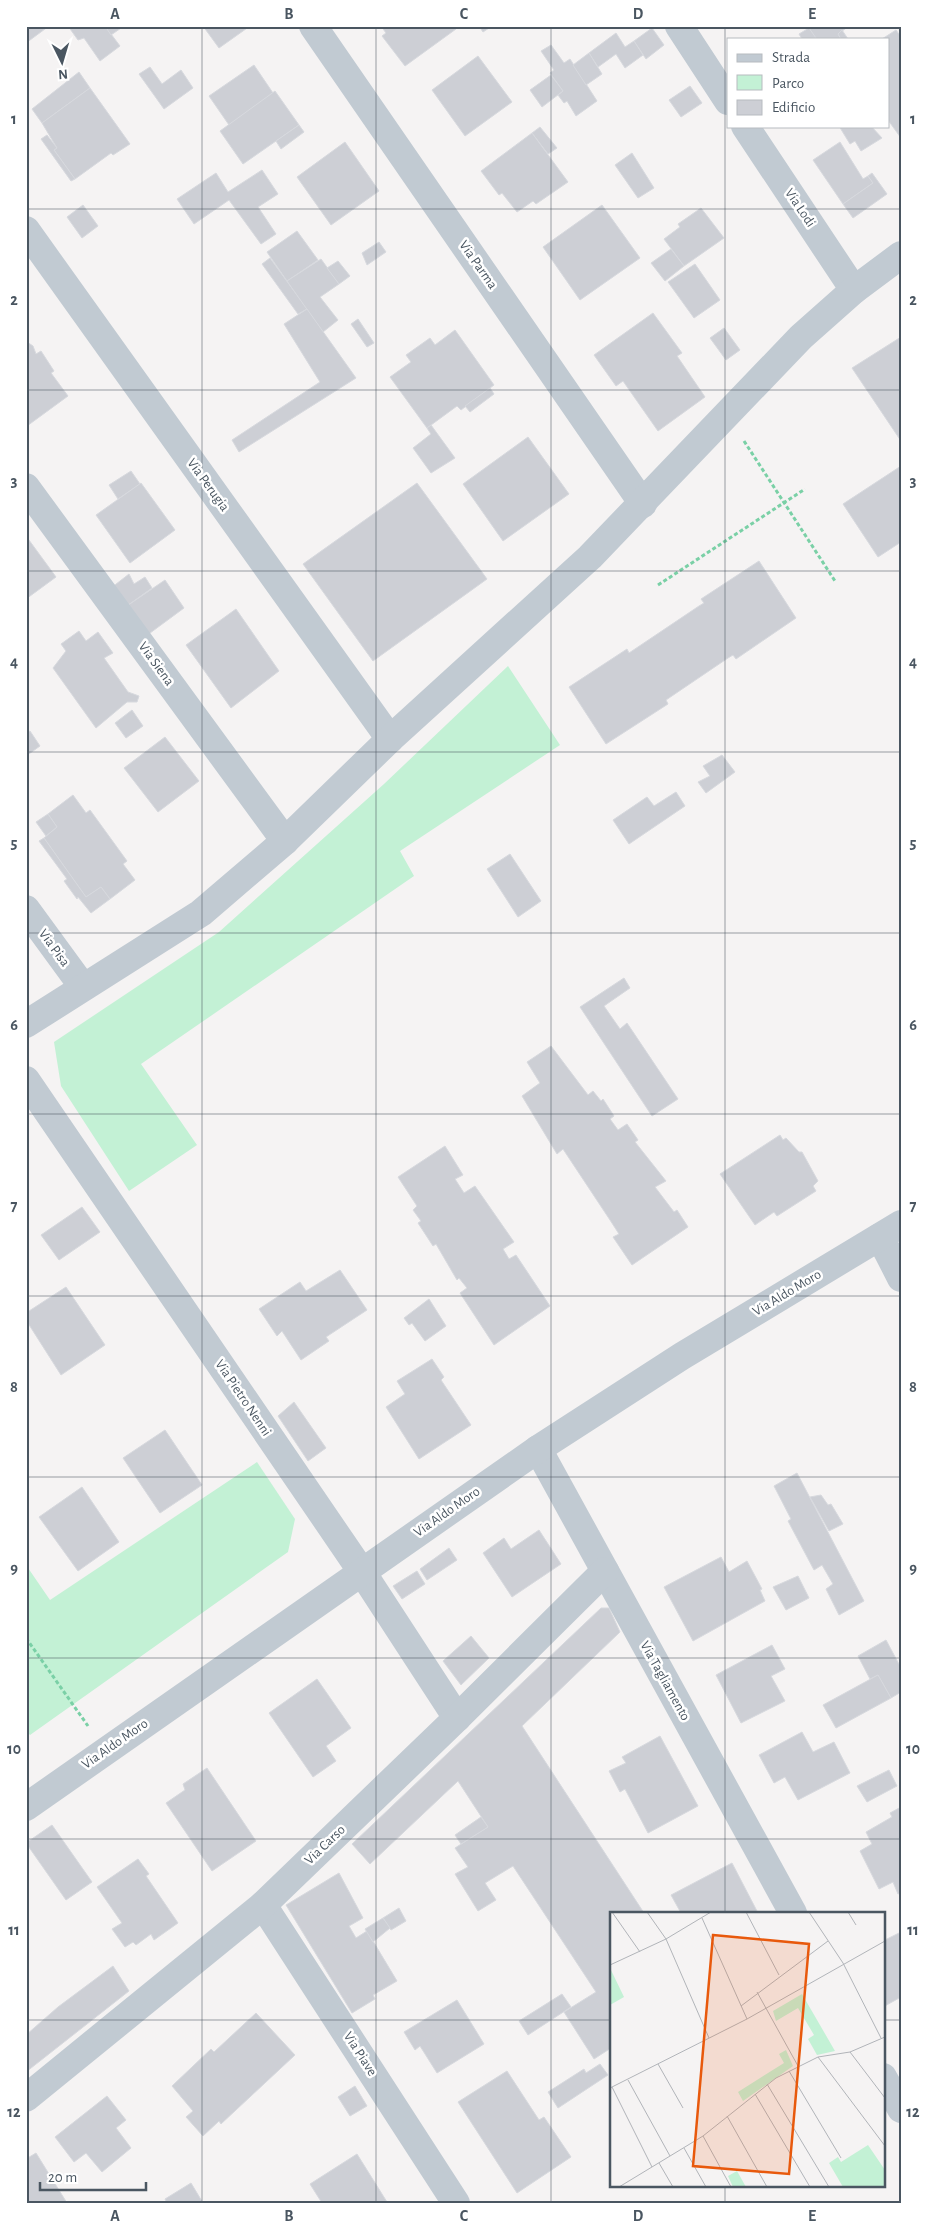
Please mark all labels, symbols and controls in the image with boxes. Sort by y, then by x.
text: A [110,6,120,22]
text: B [284,6,294,22]
text: C [460,6,469,22]
text: D [633,6,644,22]
text: E [808,6,816,22]
north arrow [38,38,88,88]
legend [727,38,890,128]
text: Strada [772,50,810,65]
text: N [58,67,69,81]
text: Parco [772,76,804,91]
text: Edificio [772,100,815,115]
text: 1 [11,111,17,127]
text: 1 [910,111,916,127]
street label: Via Lodi [782,186,818,230]
street label: Via Parma [456,238,500,292]
text: 2 [10,292,18,308]
text: 2 [909,292,917,308]
street label: Via Perugia [184,456,232,514]
text: 3 [11,473,18,489]
text: 3 [910,473,917,489]
street label: Via Siena [136,640,177,689]
text: 4 [10,654,18,670]
text: 4 [909,654,917,670]
text: 5 [11,835,18,851]
text: 5 [910,835,917,851]
street label: Via Pisa [36,927,72,970]
text: 6 [10,1017,18,1033]
text: 6 [909,1017,917,1033]
text: 7 [11,1198,18,1214]
text: 7 [910,1198,917,1214]
street label: Via Aldo Moro [750,1267,824,1319]
street label: Via Pietro Nenni [212,1357,274,1439]
text: 8 [10,1379,18,1395]
text: 8 [909,1379,917,1395]
street label: Via Aldo Moro [411,1484,483,1540]
text: 9 [10,1560,18,1576]
text: 9 [909,1560,917,1576]
street label: Via Tagliamento [637,1639,693,1723]
street label: Via Aldo Moro [79,1716,151,1772]
text: 10 [7,1741,21,1757]
text: 10 [906,1741,920,1757]
street label: Via Carso [302,1822,348,1867]
inset map [610,1912,884,2186]
text: 11 [8,1922,20,1938]
text: 11 [907,1922,919,1938]
street label: Via Piave [341,2030,379,2078]
text: 12 [7,2104,21,2120]
text: 12 [906,2104,920,2120]
scale bar [40,2159,146,2191]
text: 20 m [48,2170,77,2185]
text: A [110,2208,120,2224]
text: B [284,2208,294,2224]
text: C [460,2208,469,2224]
text: D [633,2208,644,2224]
text: E [808,2208,816,2224]

